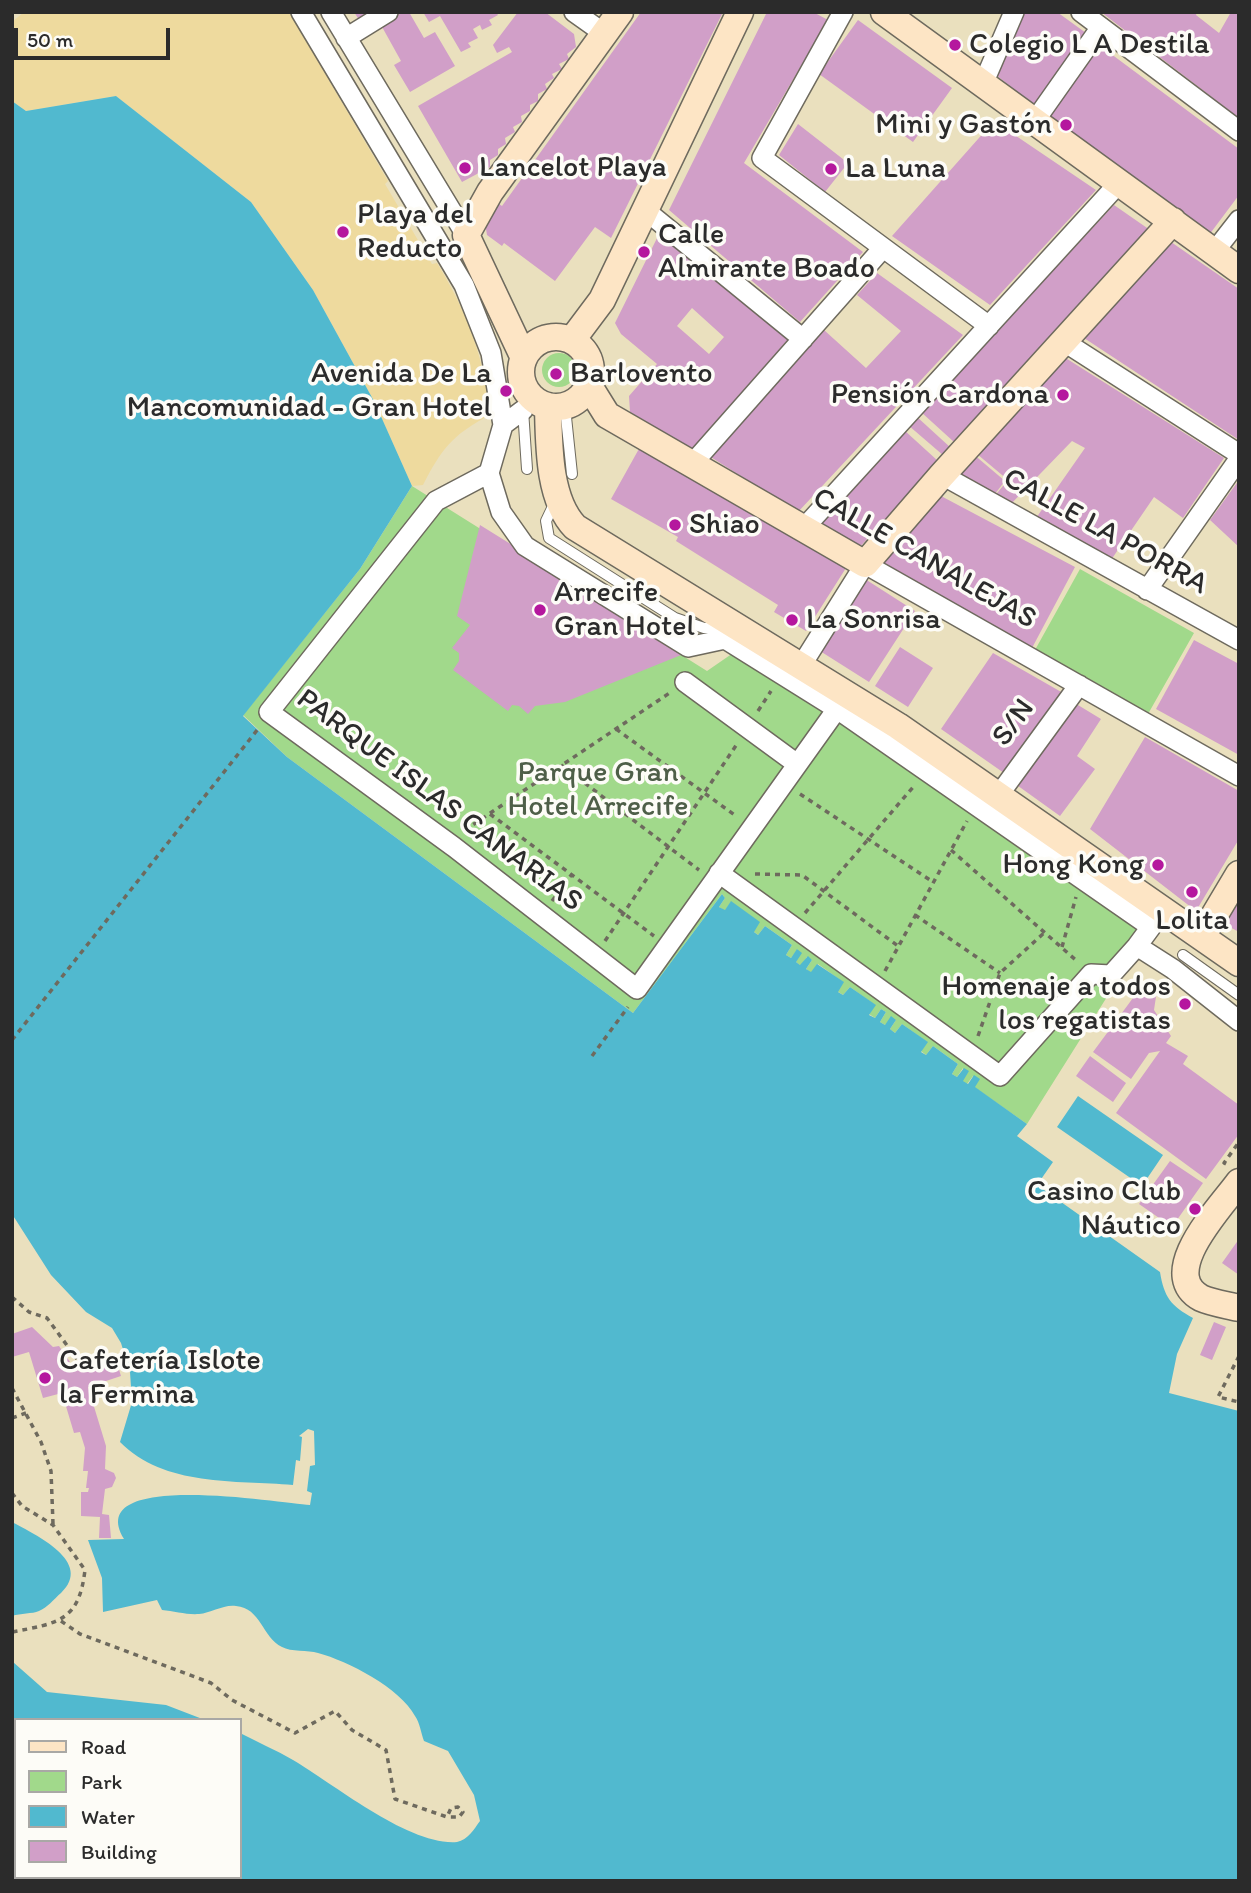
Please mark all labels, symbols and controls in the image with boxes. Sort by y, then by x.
scale bar [18,14,173,58]
text: 50 m [27,27,73,52]
place label: Colegio L A Destila [969,27,1210,63]
marker: Colegio L A Destila [947,37,963,53]
place label: Mini y Gastón [875,107,1052,143]
marker: Mini y Gastón [1058,117,1074,133]
place label: Lancelot Playa [479,150,666,186]
place label: La Luna [845,151,946,187]
marker: Lancelot Playa [457,160,473,176]
marker: La Luna [823,161,839,177]
place label: Playa del Reducto [357,197,473,268]
place label: Calle Almirante Boado [658,217,875,288]
marker: Playa del Reducto [335,224,351,240]
marker: Calle Almirante Boado [636,244,652,260]
place label: Avenida De La Mancomunidad - Gran Hotel [127,356,492,426]
place label: Barlovento [570,356,713,392]
marker: Barlovento [548,366,564,382]
place label: Pensión Cardona [831,377,1049,413]
marker: Avenida De La Mancomunidad - Gran Hotel [498,383,514,399]
marker: Pensión Cardona [1055,387,1071,403]
street label: CALLE LA PORRA [996,461,1214,603]
street label: CALLE CANALEJAS [806,480,1042,638]
place label: Shiao [689,507,760,543]
marker: Shiao [667,517,683,533]
place label: Arrecife Gran Hotel [554,575,695,646]
marker: Arrecife Gran Hotel [532,602,548,618]
place label: La Sonrisa [806,602,941,638]
marker: La Sonrisa [784,612,800,628]
street label: PARQUE ISLAS CANARIAS [289,682,589,920]
street label: S/N [985,692,1043,754]
park label: Parque Gran Hotel Arrecife [507,755,689,826]
place label: Hong Kong [1002,847,1144,883]
marker: Hong Kong [1150,857,1166,873]
marker: Lolita [1184,884,1200,900]
place label: Lolita [1155,903,1229,939]
place label: Homenaje a todos los regatistas [942,969,1171,1040]
marker: Homenaje a todos los regatistas [1177,996,1193,1012]
place label: Casino Club Náutico [1027,1174,1181,1244]
marker: Casino Club Náutico [1187,1201,1203,1217]
place label: Cafetería Islote la Fermina [59,1343,261,1414]
marker: Cafetería Islote la Fermina [37,1370,53,1386]
legend [14,1718,242,1879]
text: Road [81,1734,126,1759]
text: Park [81,1769,122,1794]
text: Water [81,1804,135,1829]
text: Building [81,1839,157,1864]

